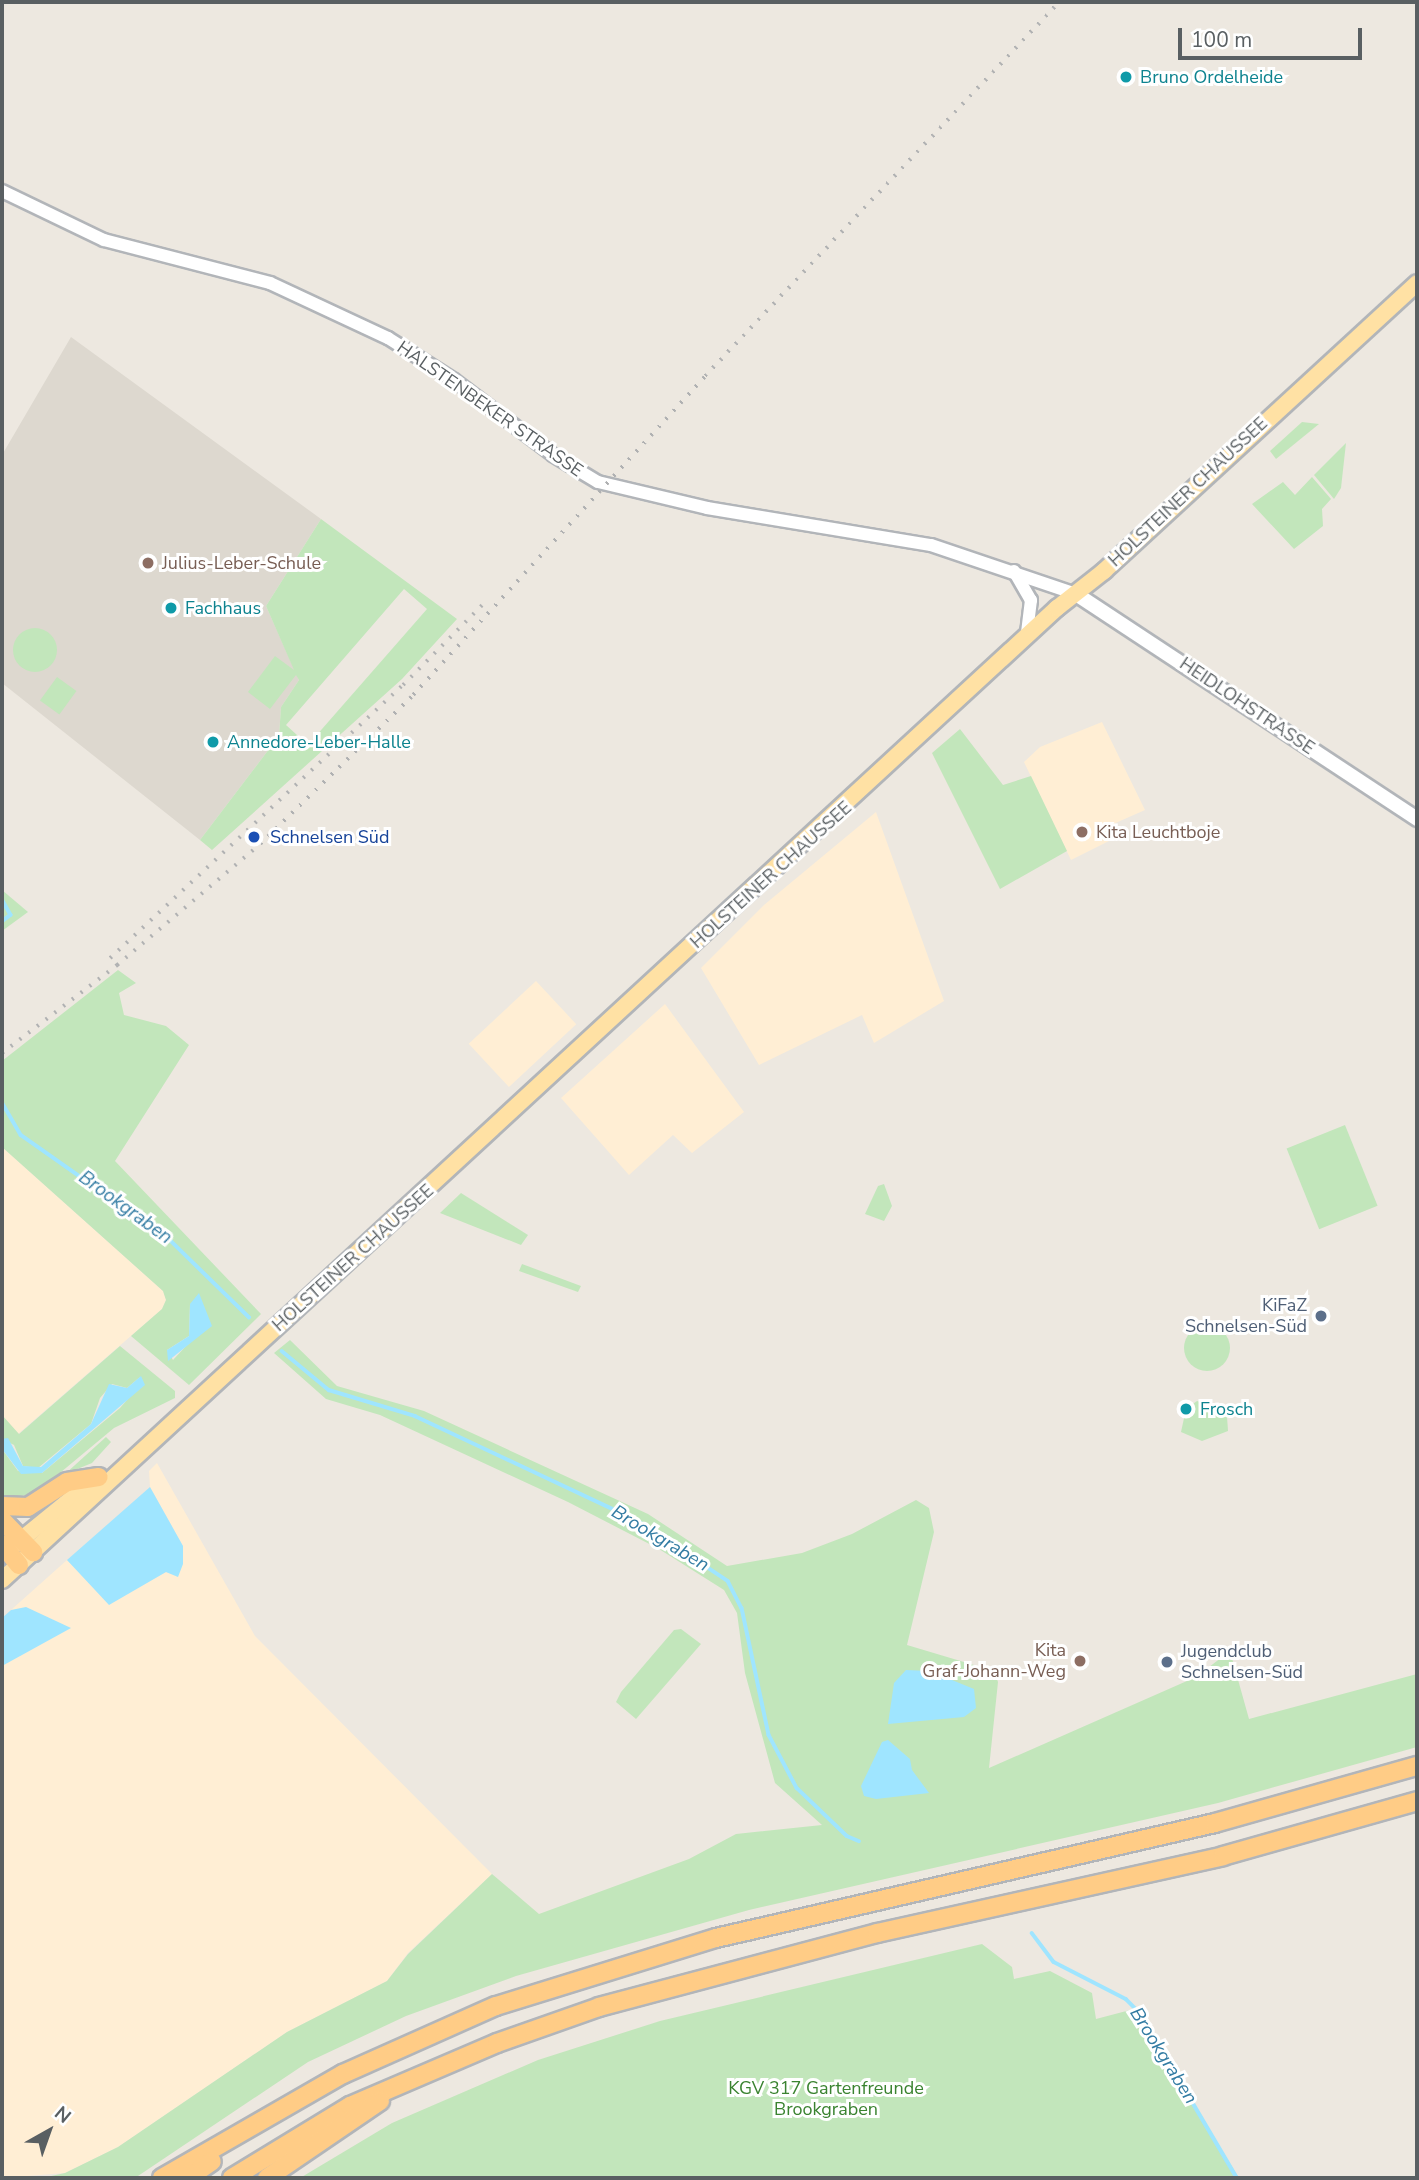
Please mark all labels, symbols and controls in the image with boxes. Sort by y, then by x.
scale bar [1181,14,1365,58]
text: 100 m [1191,26,1252,54]
place label: Bruno Ordelheide [1140,66,1283,88]
marker: Bruno Ordelheide [1118,69,1134,85]
street label: HALSTENBEKER STRASSE [393,337,587,481]
street label: HOLSTEINER CHAUSSEE [1104,413,1272,571]
place label: Julius-Leber-Schule [162,552,321,574]
marker: Julius-Leber-Schule [140,555,156,571]
place label: Fachhaus [185,597,261,619]
marker: Fachhaus [163,600,179,616]
street label: HEIDLOHSTRASSE [1176,653,1318,759]
place label: Annedore-Leber-Halle [227,731,411,753]
marker: Annedore-Leber-Halle [205,734,221,750]
street label: HOLSTEINER CHAUSSEE [686,797,856,953]
place label: Kita Leuchtboje [1096,821,1220,843]
marker: Kita Leuchtboje [1074,824,1090,840]
place label: Schnelsen Süd [270,826,389,848]
marker: Schnelsen Süd [244,827,264,847]
water label: Brookgraben [74,1167,176,1249]
street label: HOLSTEINER CHAUSSEE [268,1180,438,1336]
place label: KiFaZ Schnelsen-Süd [1185,1295,1307,1338]
marker: KiFaZ Schnelsen-Süd [1313,1308,1329,1324]
place label: Frosch [1200,1398,1253,1420]
marker: Frosch [1178,1401,1194,1417]
water label: Brookgraben [607,1501,713,1577]
place label: Kita Graf-Johann-Weg [922,1640,1066,1682]
place label: Jugendclub Schnelsen-Süd [1181,1641,1303,1684]
marker: Kita Graf-Johann-Weg [1072,1653,1088,1669]
marker: Jugendclub Schnelsen-Süd [1159,1654,1175,1670]
water label: Brookgraben [1124,2003,1202,2109]
park label: KGV 317 Gartenfreunde Brookgraben [728,2078,924,2120]
north arrow [14,2096,84,2166]
text: N [49,2100,76,2129]

